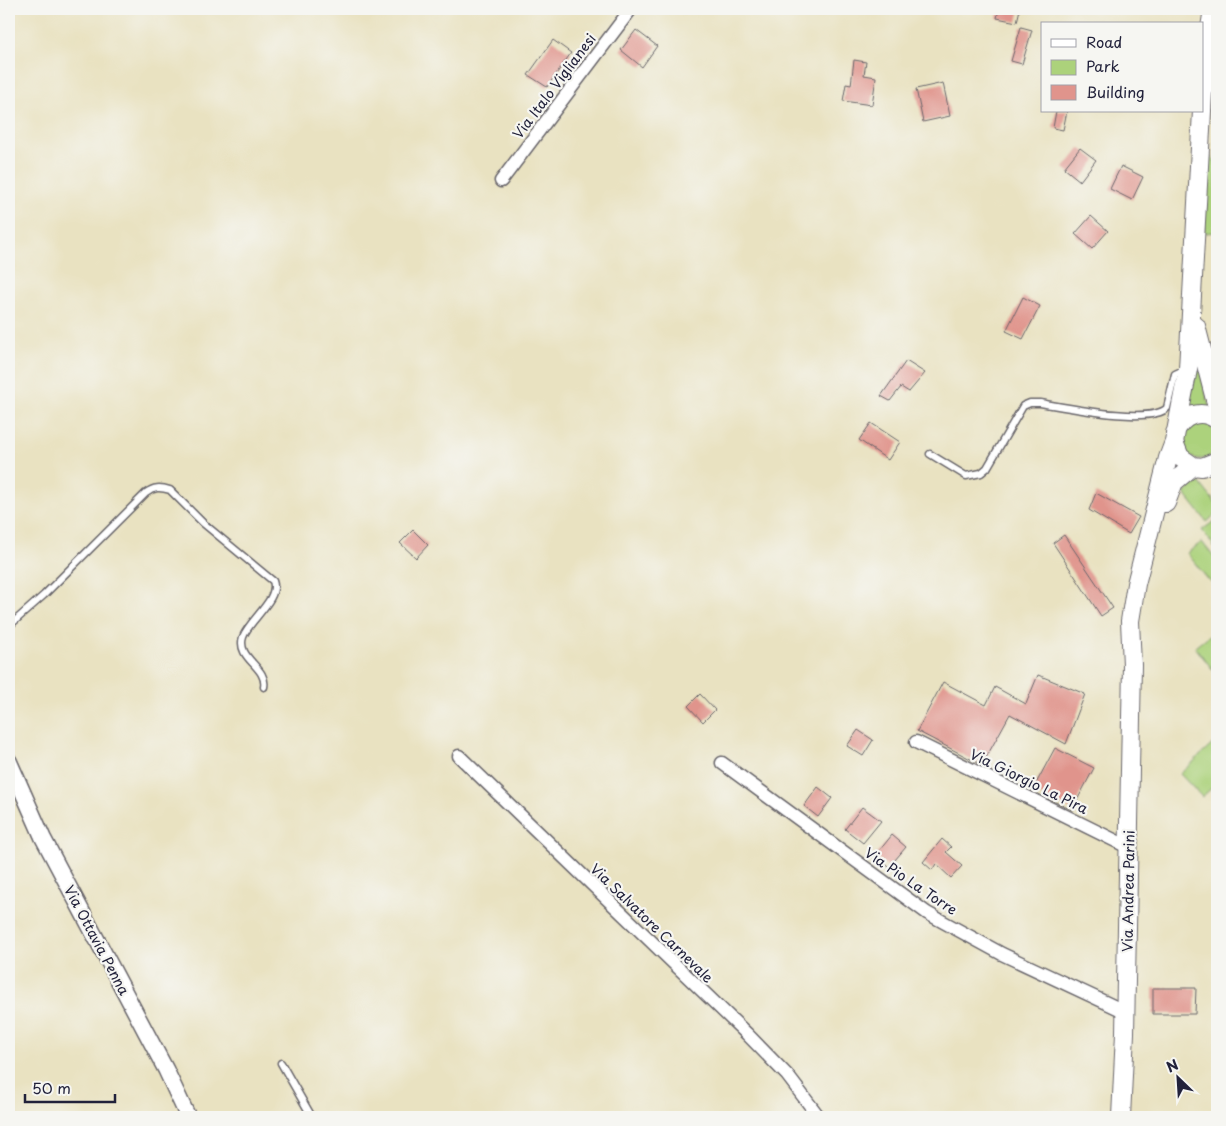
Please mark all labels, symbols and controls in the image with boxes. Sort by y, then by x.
legend [1041,22,1204,112]
street label: Via Italo Viglianesi [507,29,601,143]
text: Road [1086,30,1122,53]
text: Park [1086,54,1120,77]
text: Building [1086,80,1145,103]
street label: Via Giorgio La Pira [966,743,1092,819]
street label: Via Andrea Parini [1116,830,1140,952]
street label: Via Pio La Torre [860,842,962,920]
street label: Via Salvatore Carnevale [586,858,718,988]
street label: Via Ottavia Penna [59,881,135,999]
north arrow [1154,1054,1204,1104]
text: N [1163,1054,1182,1078]
scale bar [25,1071,115,1103]
text: 50 m [32,1076,71,1099]

